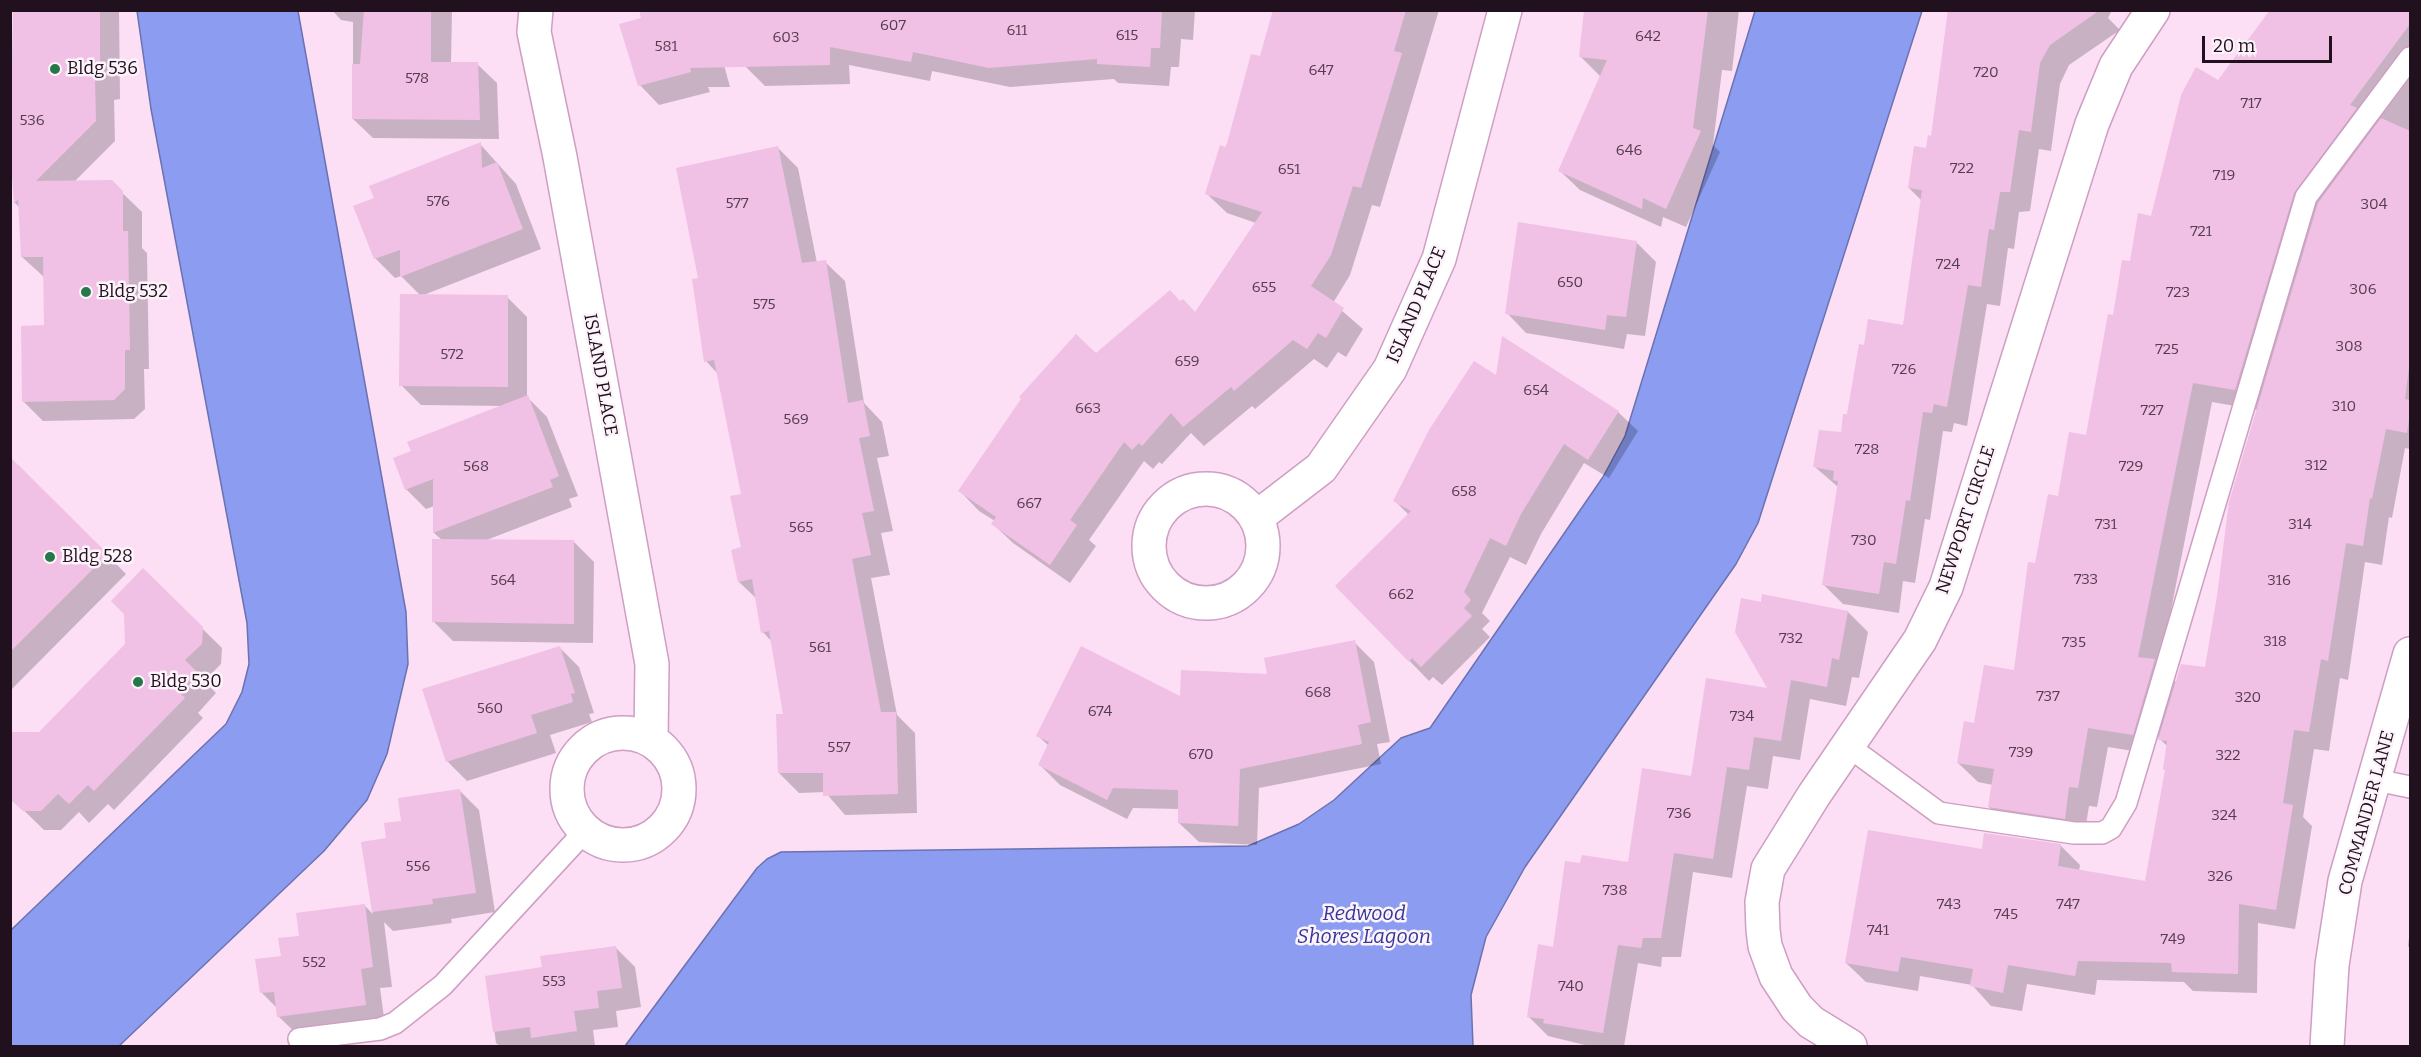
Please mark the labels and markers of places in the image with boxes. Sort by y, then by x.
place label: Bldg 536 [67,58,138,80]
marker: Bldg 536 [48,62,62,76]
place label: Bldg 532 [98,281,168,303]
marker: Bldg 532 [79,285,93,299]
place label: Bldg 528 [62,546,133,568]
marker: Bldg 528 [43,550,57,564]
place label: Bldg 530 [150,671,222,693]
marker: Bldg 530 [131,675,145,689]

